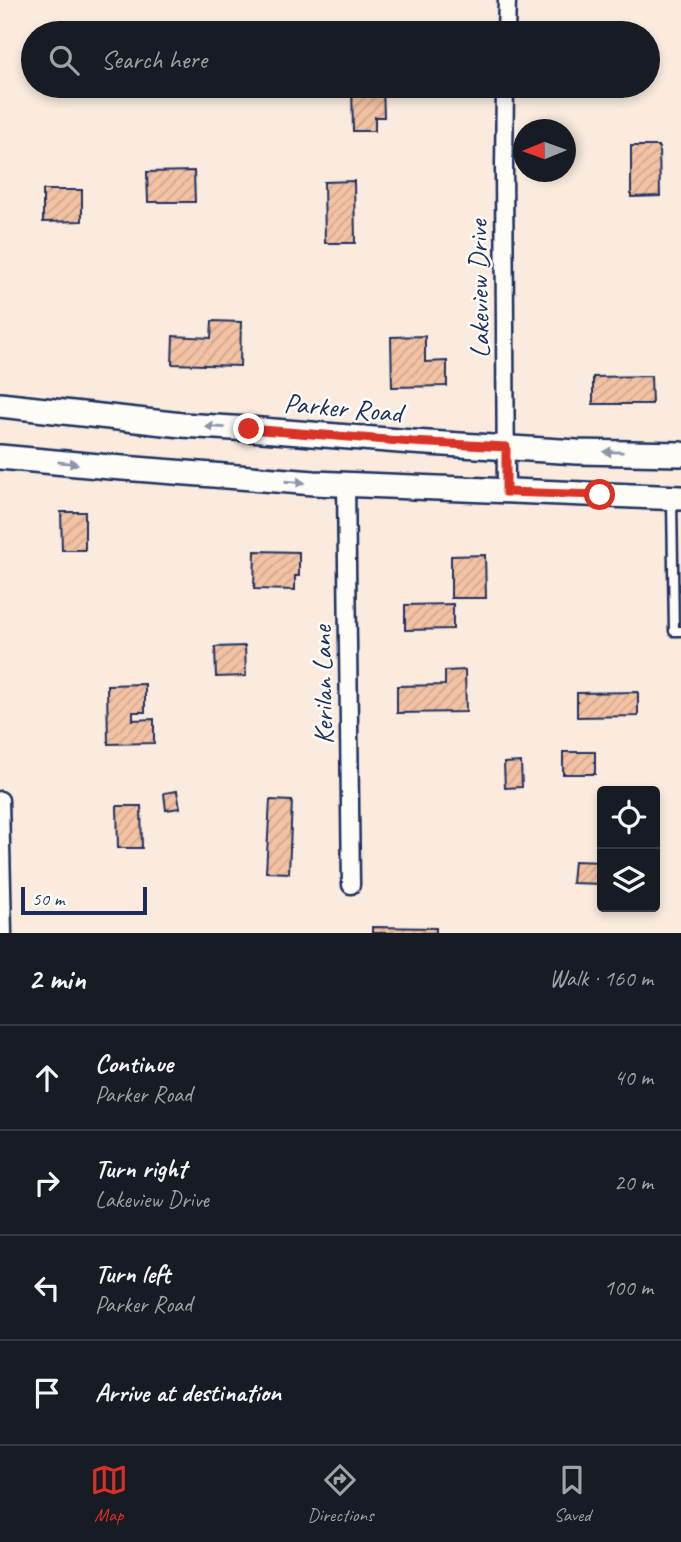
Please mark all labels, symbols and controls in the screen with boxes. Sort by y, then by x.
search box [21,21,660,98]
icon: search [45,41,83,79]
text: Search here [101,43,207,76]
north arrow [513,119,576,182]
street label: Lakeview Drive [460,218,497,359]
street label: Parker Road [283,385,407,430]
route end [233,413,264,444]
one-way arrow [203,421,225,432]
one-way arrow [602,447,624,458]
one-way arrow [57,458,79,469]
one-way arrow [284,477,306,488]
route start [584,479,615,510]
street label: Kerilan Lane [304,623,341,745]
map controls [597,786,660,912]
button: locate [597,786,660,849]
button: layers [597,849,660,912]
scale bar [21,884,147,916]
text: 50 m [32,887,64,911]
text: 2 min [28,960,85,998]
text: Walk · 160 m [549,964,653,993]
text: Continue [95,1047,173,1080]
icon: ahead [28,1059,66,1097]
text: 40 m [614,1063,653,1092]
text: Parker Road [95,1080,192,1109]
text: Turn right [95,1152,186,1185]
icon: right [28,1164,66,1202]
text: 20 m [614,1168,653,1197]
text: Lakeview Drive [95,1185,209,1214]
text: Turn left [95,1257,170,1290]
icon: left [28,1269,66,1307]
text: 100 m [604,1273,653,1302]
text: Parker Road [95,1290,192,1319]
icon: arrive [28,1374,66,1412]
text: Arrive at destination [95,1376,281,1409]
tab: Map [90,1461,128,1527]
tab: Directions [307,1461,374,1527]
tab: Saved [553,1461,591,1527]

